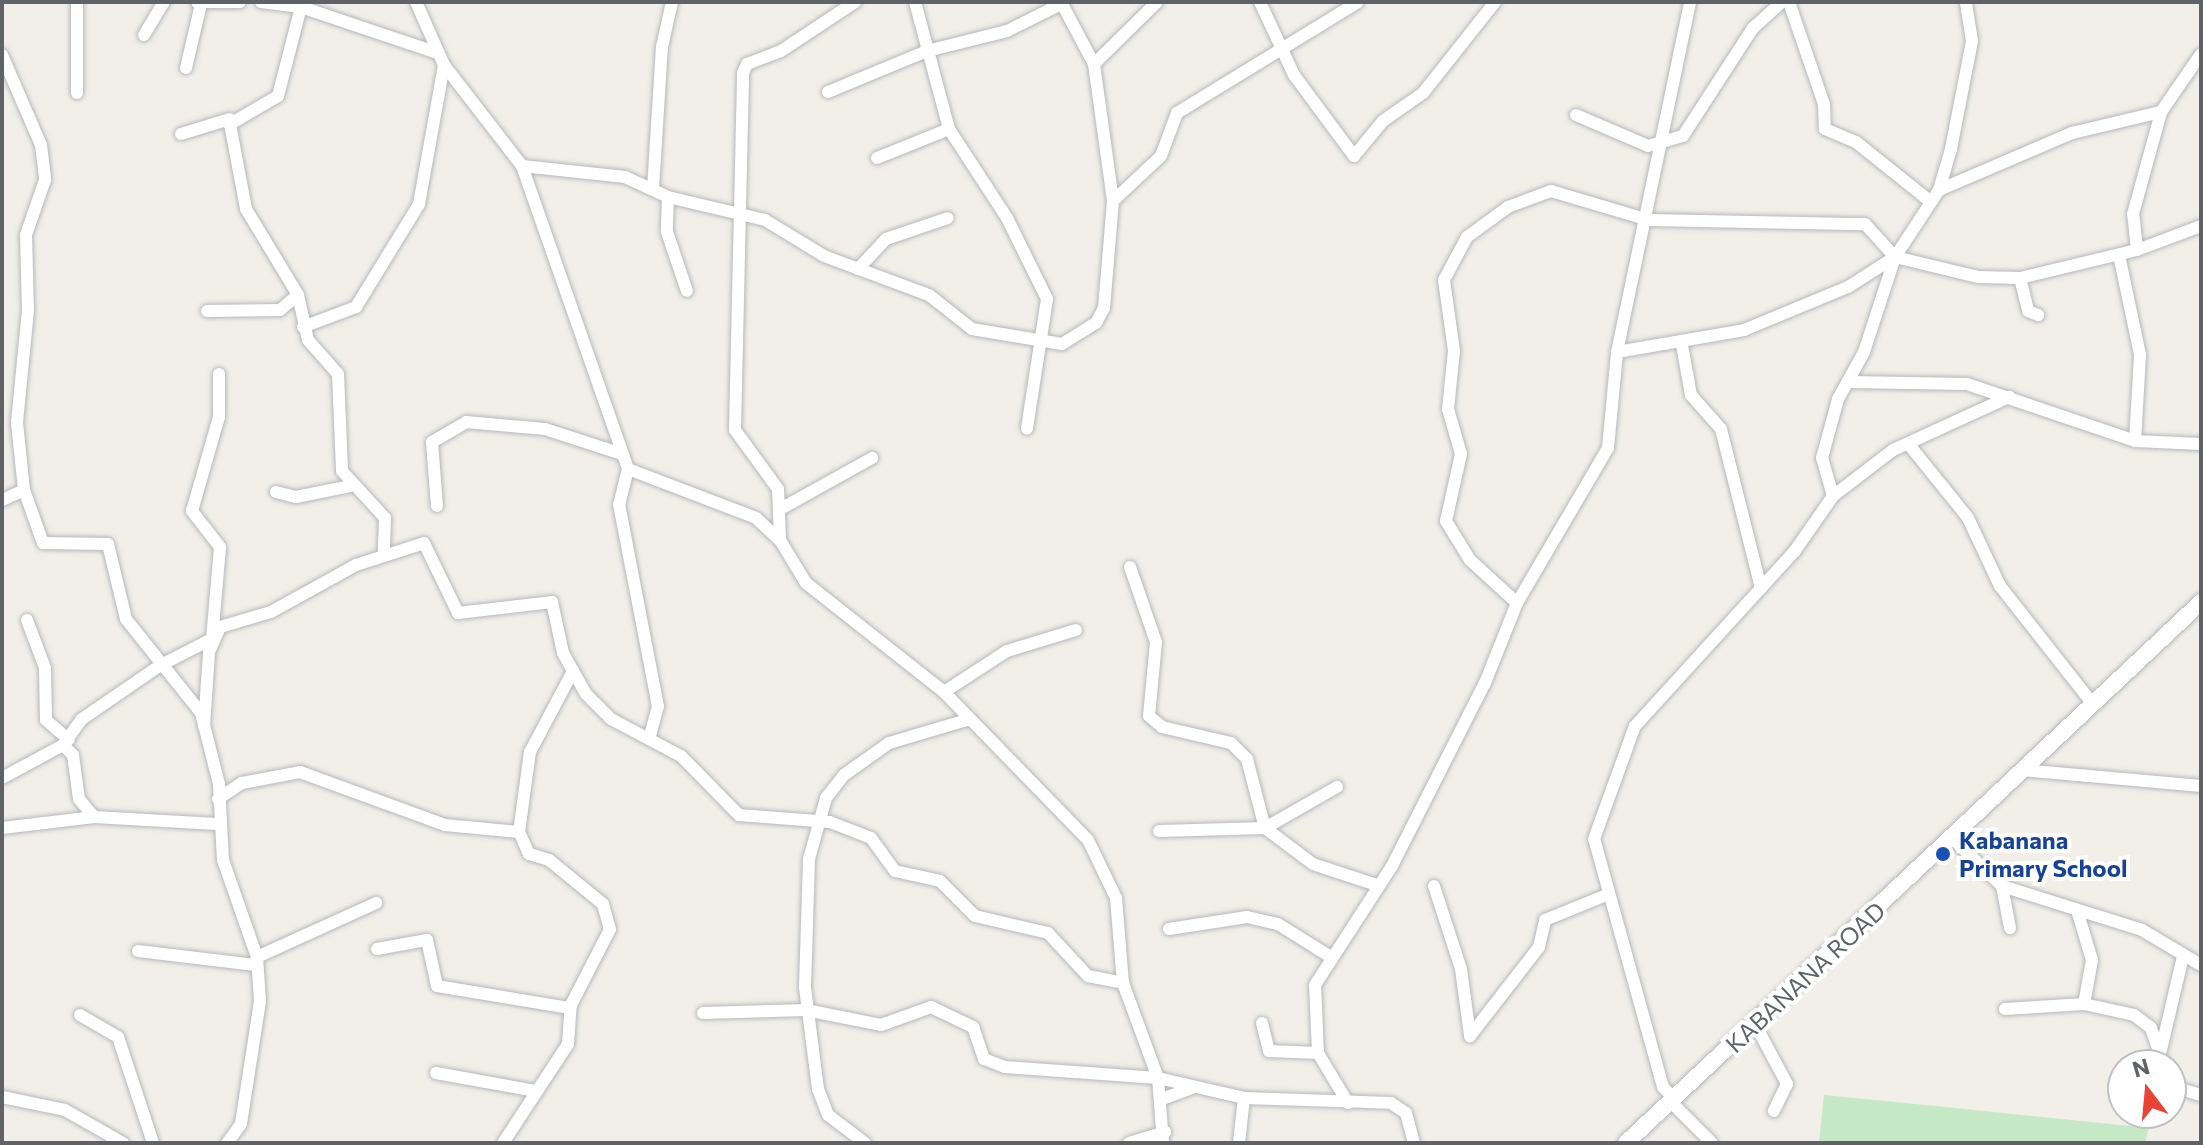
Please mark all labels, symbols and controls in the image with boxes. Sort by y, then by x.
place label: Kabanana Primary School [1959,826,2128,882]
marker: Kabanana Primary School [1934,845,1952,863]
street label: KABANANA ROAD [1719,896,1891,1058]
north arrow [2107,1049,2187,1129]
text: N [2129,1052,2152,1083]

